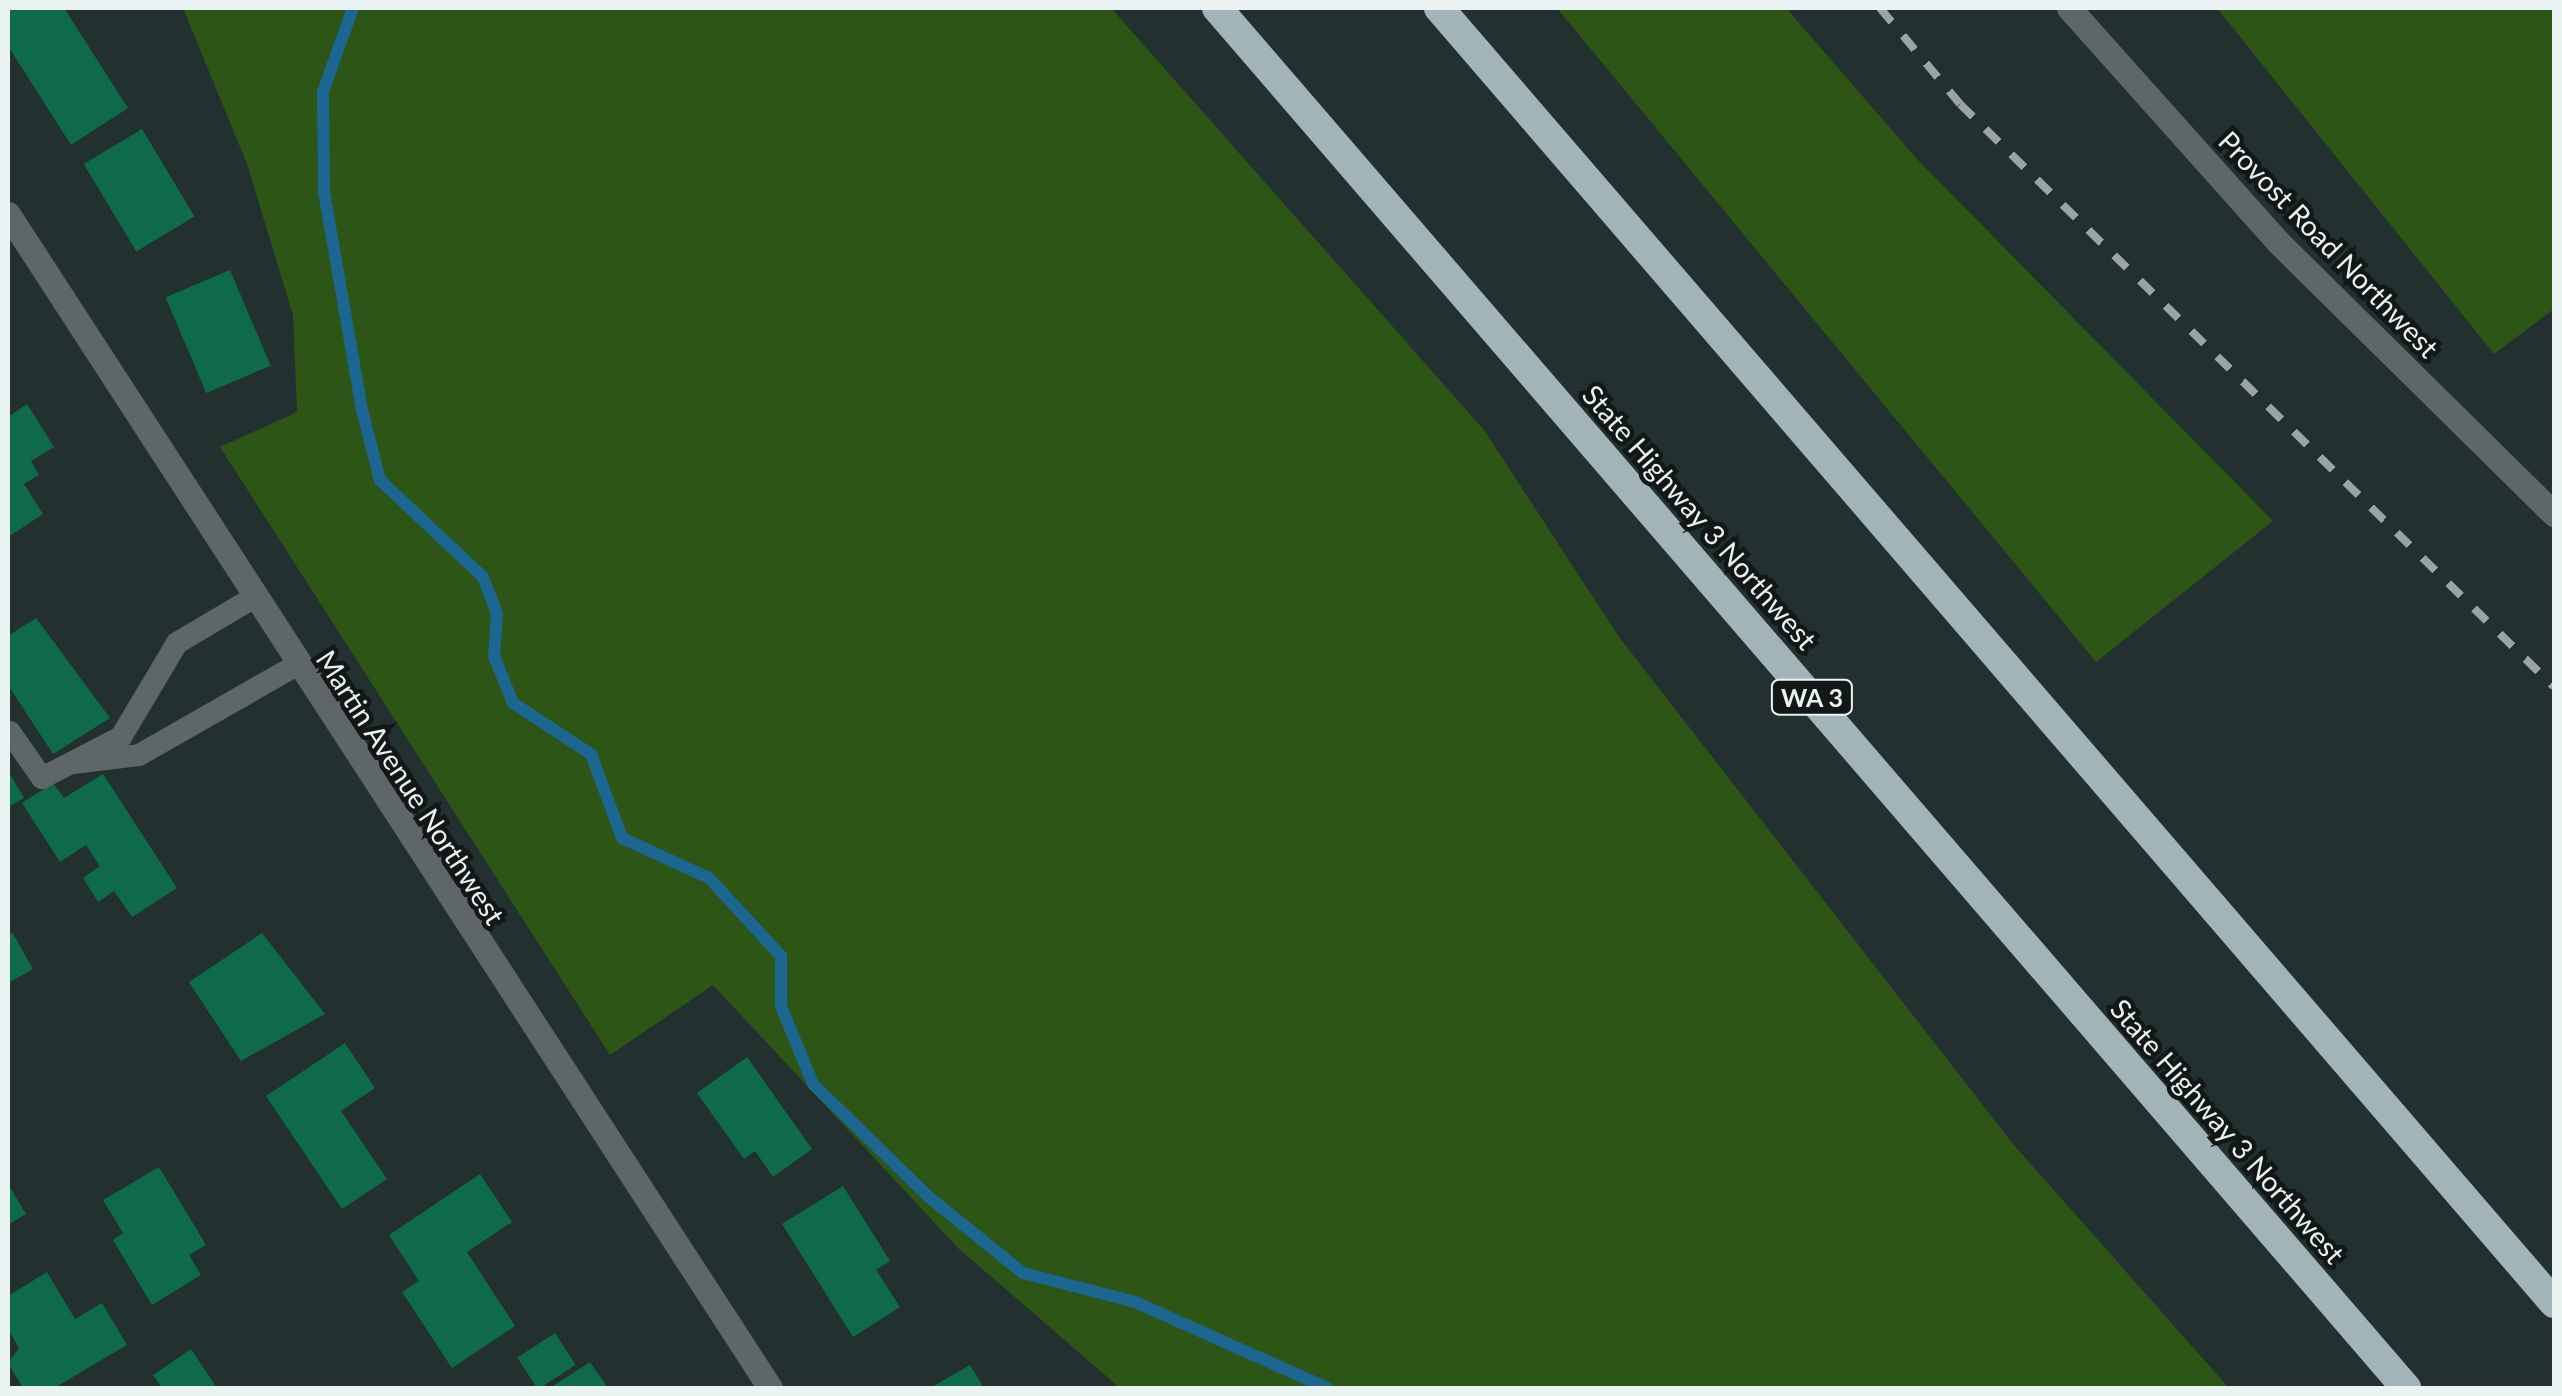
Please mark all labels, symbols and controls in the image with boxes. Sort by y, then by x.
street label: Provost Road Northwest [2212,124,2446,364]
street label: State Highway 3 Northwest [1576,378,1824,656]
street label: Martin Avenue Northwest [310,643,512,931]
road number: WA 3 [1770,677,1854,717]
street label: State Highway 3 Northwest [2104,992,2352,1270]

